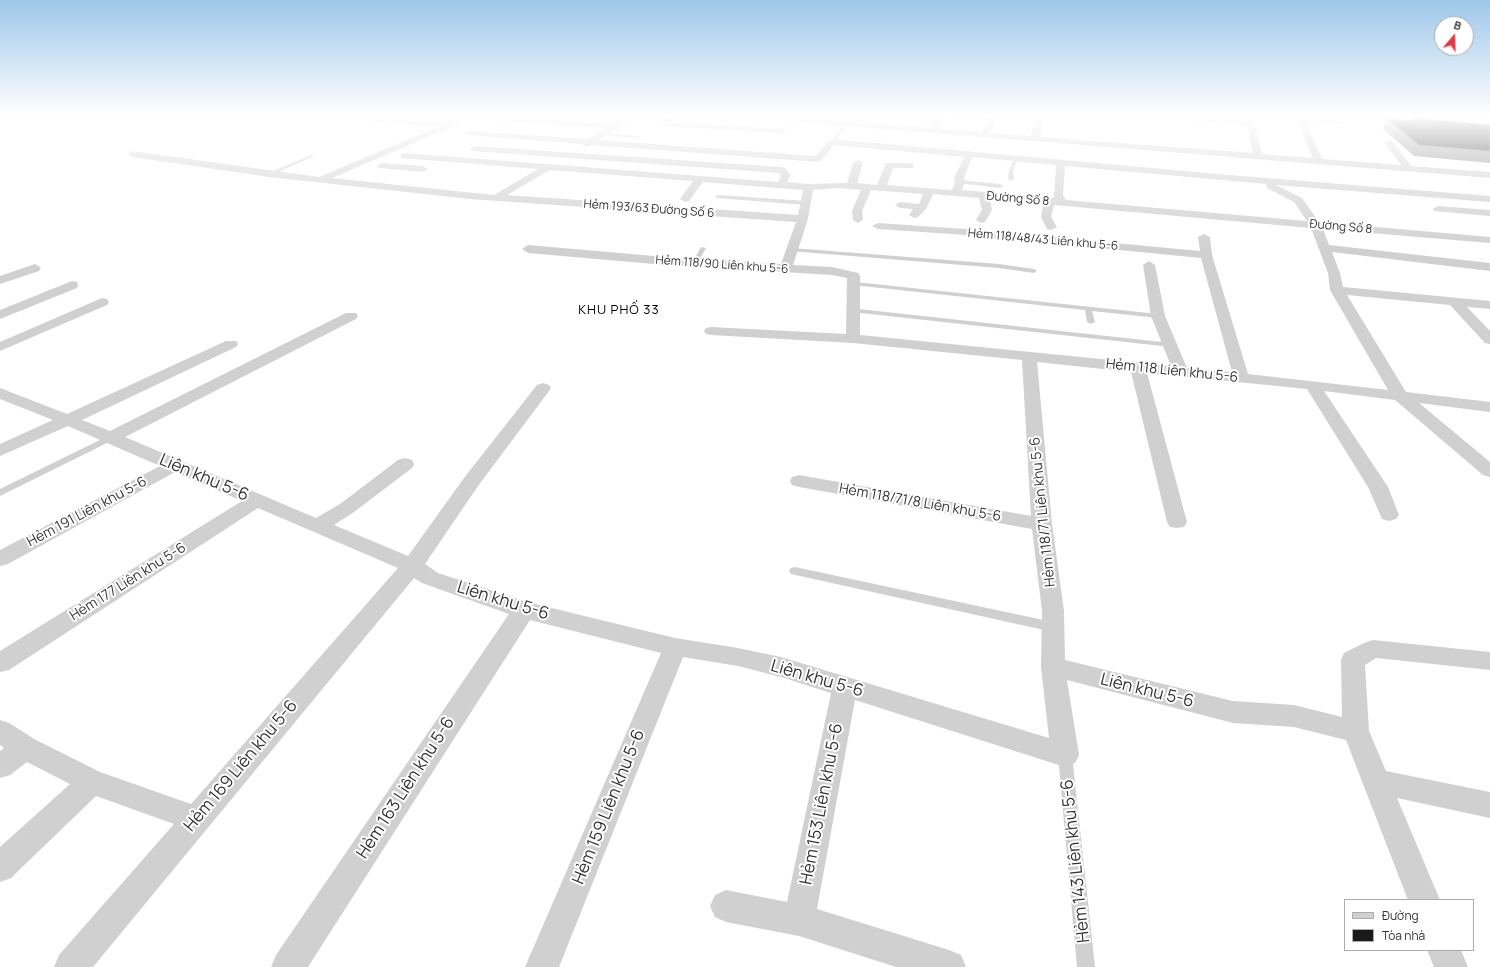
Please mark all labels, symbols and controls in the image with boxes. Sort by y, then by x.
north arrow [1434,16,1474,56]
text: B [1452,17,1463,33]
street label: Đường Số 8 [986,189,1050,209]
street label: Hẻm 193/63 Đường Số 6 [583,197,715,221]
street label: Đường Số 8 [1309,217,1373,237]
street label: Hẻm 118/48/43 Liên khu 5-6 [967,226,1119,254]
street label: Hẻm 118/90 Liên khu 5-6 [655,253,789,277]
district label: KHU PHỐ 33 [578,302,660,318]
street label: Hẻm 118 Liên khu 5-6 [1105,356,1239,386]
street label: Hẻm 118/71 Liên khu 5-6 [1027,436,1059,588]
street label: Liên khu 5-6 [156,450,252,506]
street label: Hẻm 191 Liên khu 5-6 [24,473,150,551]
street label: Hẻm 118/71/8 Liên khu 5-6 [838,480,1002,526]
street label: Hẻm 177 Liên khu 5-6 [67,539,189,625]
street label: Liên khu 5-6 [454,577,552,625]
street label: Liên khu 5-6 [768,656,866,702]
street label: Liên khu 5-6 [1098,670,1196,712]
street label: Hẻm 169 Liên khu 5-6 [180,696,302,836]
street label: Hẻm 163 Liên khu 5-6 [353,713,459,863]
street label: Hẻm 153 Liên khu 5-6 [796,722,848,886]
street label: Hẻm 159 Liên khu 5-6 [569,727,649,887]
street label: Hẻm 143 Liên khu 5-6 [1057,778,1095,944]
legend [1344,899,1474,951]
text: Đường [1382,907,1419,924]
text: Tòa nhà [1382,927,1425,944]

